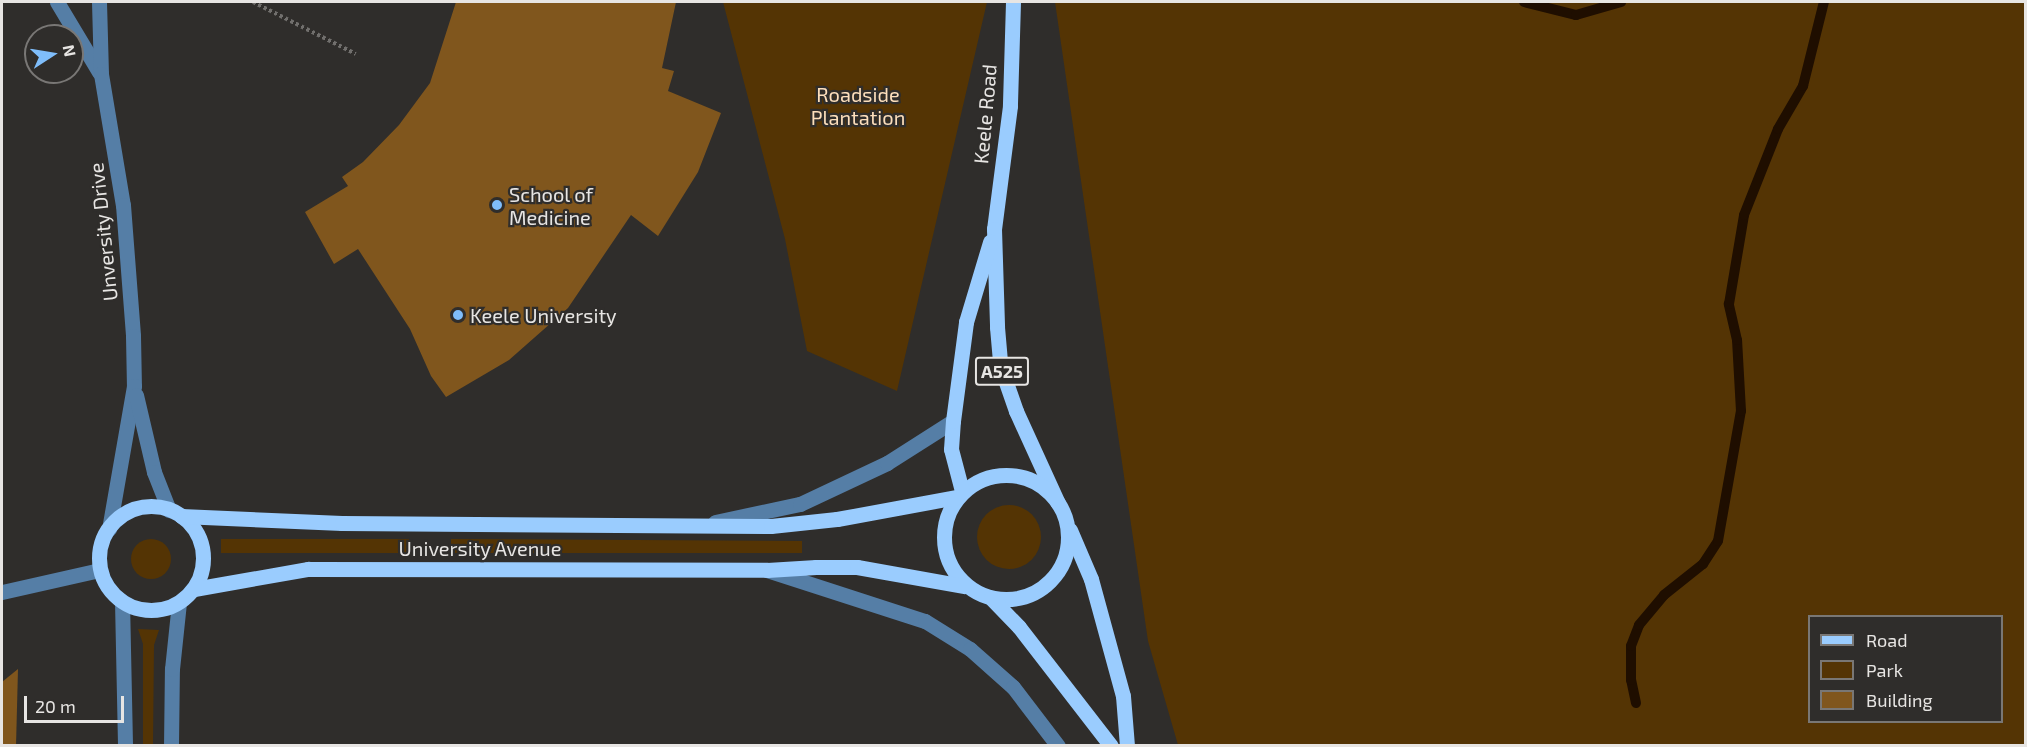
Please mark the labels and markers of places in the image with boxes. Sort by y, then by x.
place label: School of Medicine [509,182,594,229]
marker: School of Medicine [490,198,504,212]
place label: Keele University [470,303,617,327]
marker: Keele University [451,308,465,322]

